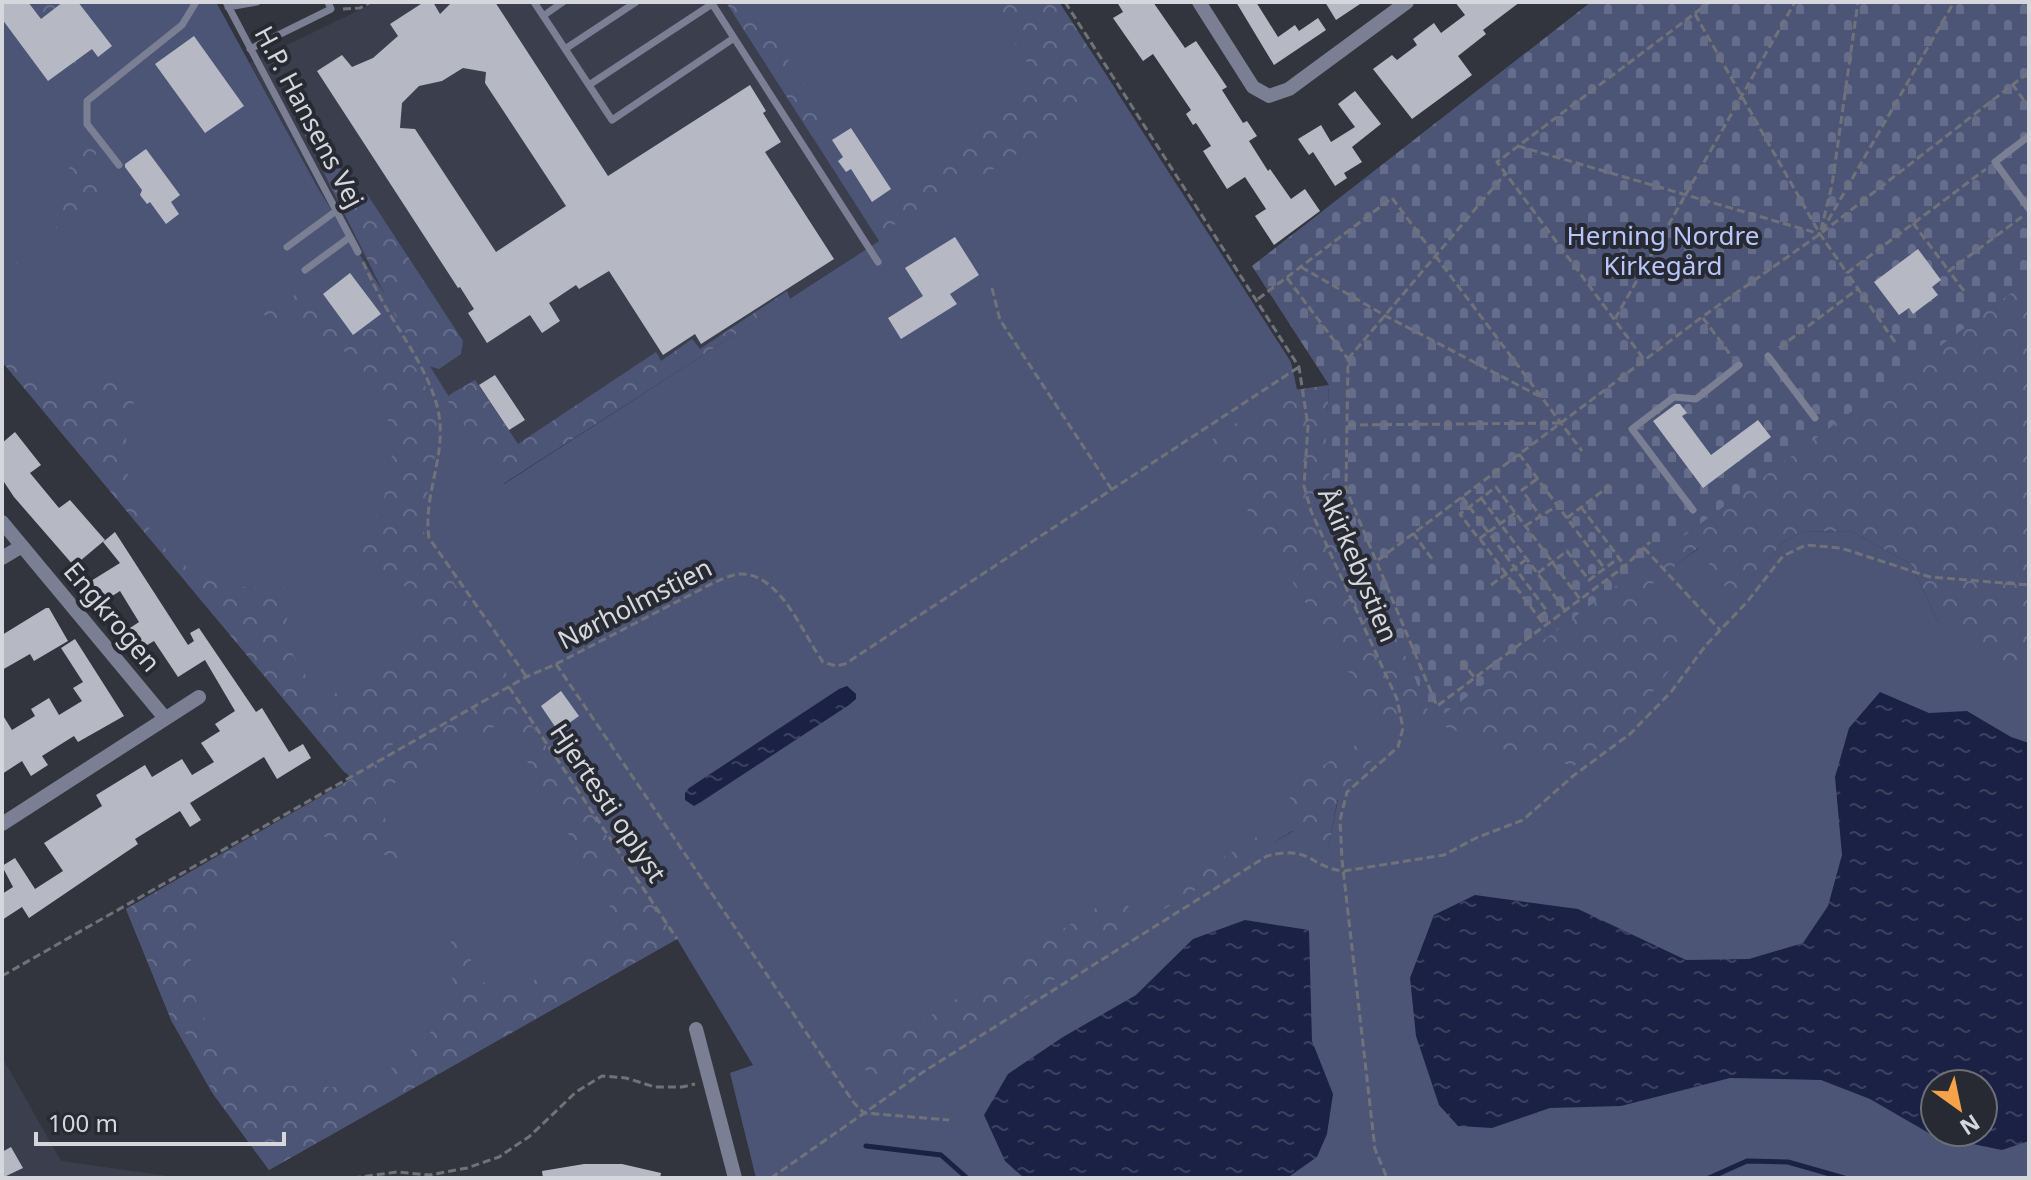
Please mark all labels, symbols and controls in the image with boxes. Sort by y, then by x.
street label: H.P. Hansens Vej [247,19,373,214]
park label: Herning Nordre Kirkegård [1567,217,1759,283]
street label: Åkirkebystien [1310,482,1408,647]
street label: Nørholmstien [551,549,718,657]
street label: Engkrogen [56,554,169,679]
street label: Hjertesti oplyst [542,716,675,889]
north arrow [1919,1068,1999,1148]
scale bar [36,1096,284,1146]
text: 100 m [48,1106,118,1139]
text: N [1955,1108,1986,1143]

